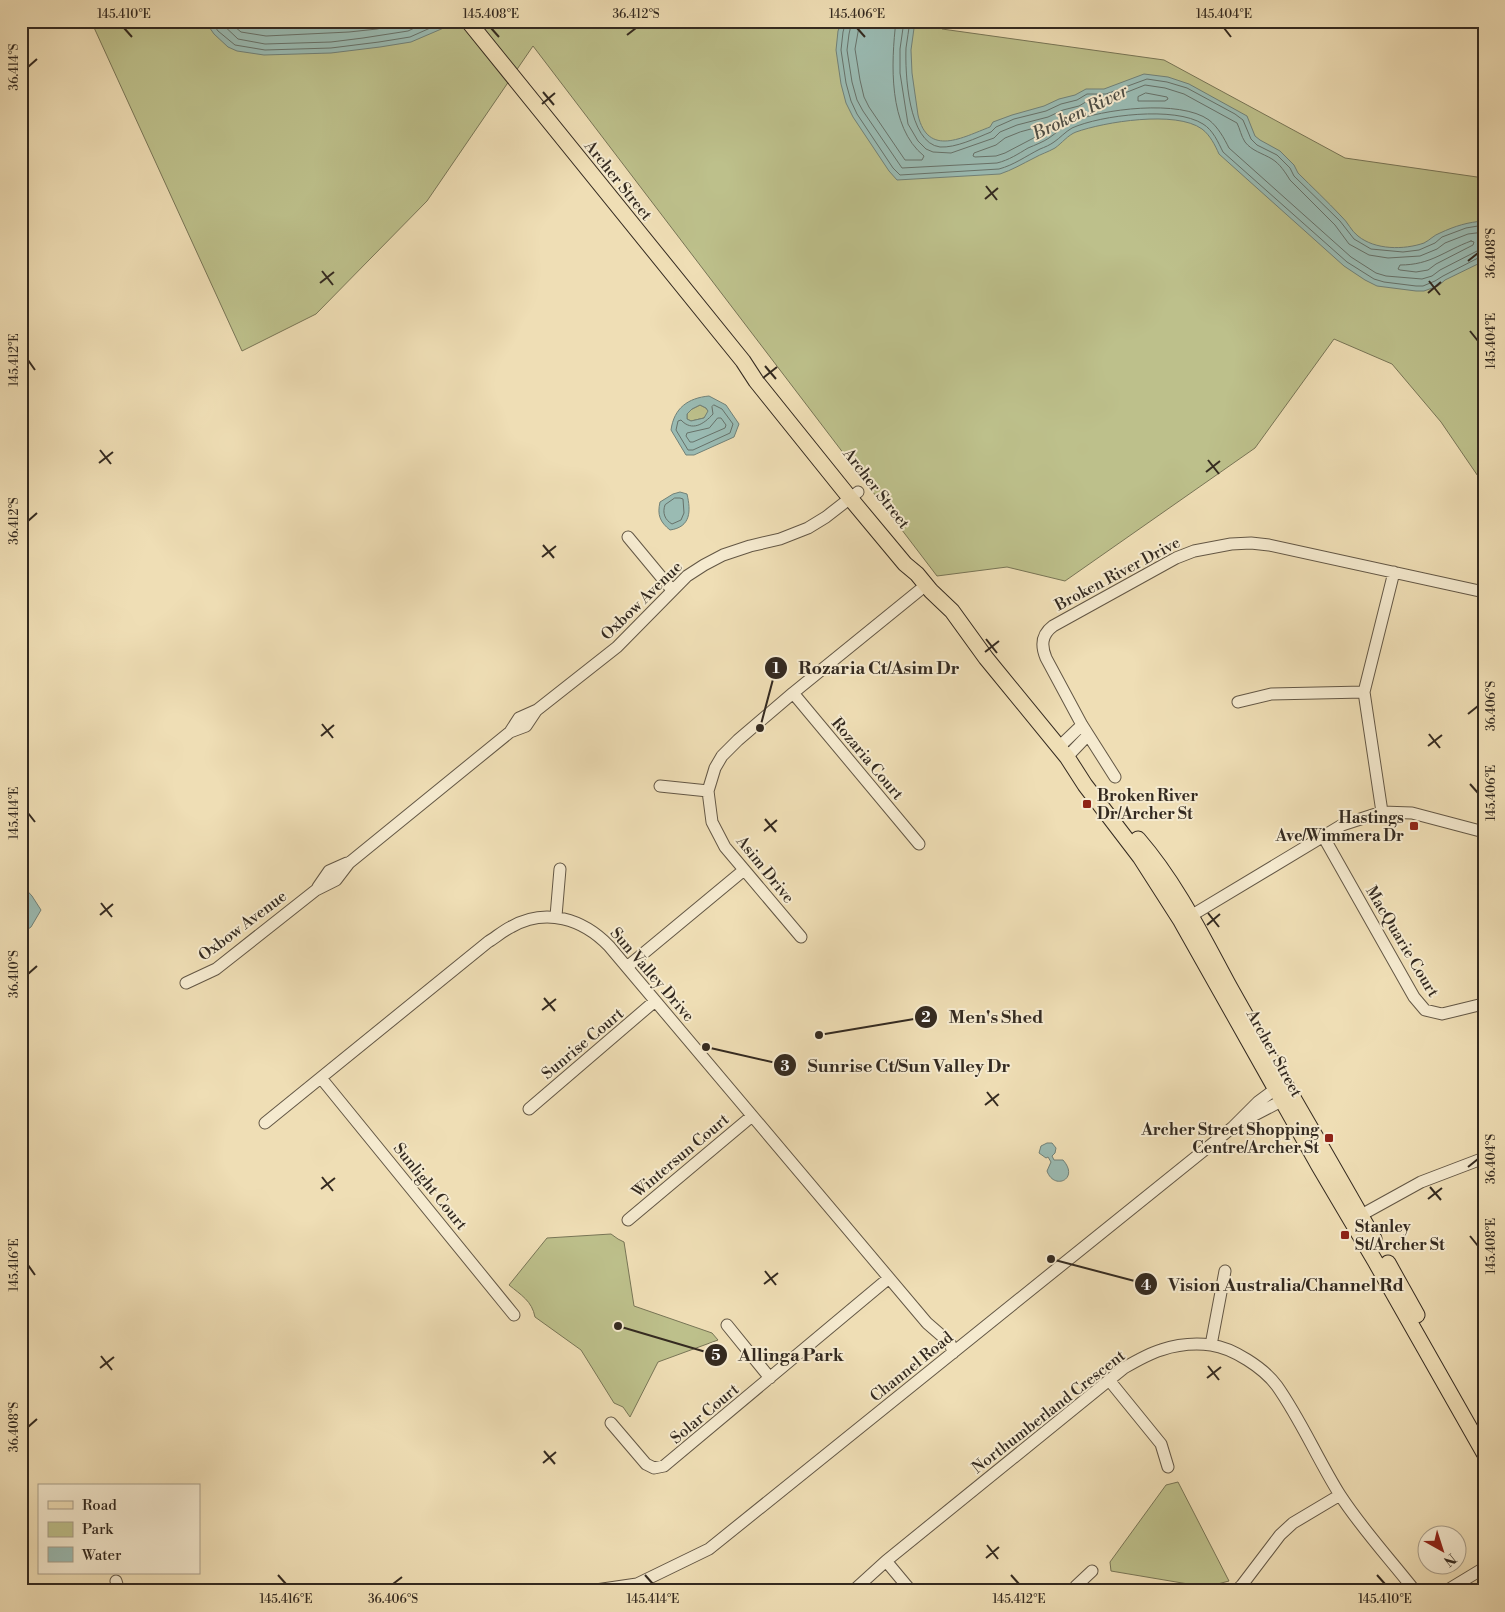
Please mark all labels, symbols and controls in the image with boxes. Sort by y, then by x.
text: 145.410°E [97,7,151,22]
text: 145.408°E [463,7,519,22]
text: 36.412°S [612,7,660,22]
text: 145.406°E [829,7,885,22]
text: 145.404°E [1196,7,1252,22]
text: 36.414°S [7,43,22,90]
water label: Broken River [1028,79,1132,146]
street label: Archer Street [579,136,657,225]
text: 36.408°S [1484,228,1499,278]
text: 145.404°E [1484,313,1499,369]
text: 145.412°E [7,333,22,387]
street label: Archer Street [838,443,914,533]
text: 36.412°S [7,497,22,545]
street label: Broken River Drive [1050,532,1184,616]
street label: Oxbow Avenue [597,557,687,645]
callout: Rozaria Ct/Asim Dr [763,651,970,684]
text: Rozaria Ct/Asim Dr [798,657,960,680]
text: 1 [772,659,780,678]
text: 36.406°S [1484,681,1499,731]
street label: Rozaria Court [827,713,908,804]
text: 145.406°E [1484,765,1499,821]
place label: Broken River Dr/Archer St [1097,786,1198,824]
text: 145.414°E [7,787,22,839]
marker: Broken River Dr/Archer St [1081,798,1093,810]
place label: Hastings Ave/Wimmera Dr [1274,808,1404,846]
marker: Hastings Ave/Wimmera Dr [1408,820,1420,832]
street label: Asim Drive [731,831,799,908]
street label: MacQuarie Court [1361,882,1443,1001]
street label: Oxbow Avenue [194,886,291,966]
street label: Sun Valley Drive [606,923,699,1026]
text: 36.410°S [7,950,22,998]
callout: Men's Shed [914,1000,1054,1033]
street label: Sunrise Court [538,1003,628,1084]
street label: Archer Street [1241,1005,1307,1101]
text: Men's Shed [949,1006,1043,1029]
text: 2 [921,1008,931,1027]
callout: Sunrise Ct/Sun Valley Dr [772,1049,1020,1082]
text: Sunrise Ct/Sun Valley Dr [808,1055,1010,1078]
text: 3 [780,1057,790,1076]
street label: Wintersun Court [627,1109,733,1203]
place label: Archer Street Shopping Centre/Archer St [1140,1120,1320,1158]
marker: Archer Street Shopping Centre/Archer St [1323,1132,1335,1144]
text: 36.404°S [1484,1134,1499,1184]
street label: Sunlight Court [389,1139,472,1235]
place label: Stanley St/Archer St [1355,1217,1445,1255]
text: 145.408°E [1484,1218,1499,1274]
marker: Stanley St/Archer St [1339,1229,1351,1241]
text: 145.416°E [7,1239,22,1291]
callout: Vision Australia/Channel Rd [1133,1268,1414,1301]
text: Vision Australia/Channel Rd [1167,1274,1404,1297]
text: 4 [1141,1276,1151,1295]
street label: Channel Road [866,1327,957,1406]
callout: Allinga Park [703,1338,854,1371]
text: Allinga Park [737,1344,845,1367]
street label: Northumberland Crescent [968,1345,1130,1478]
text: 5 [711,1346,721,1365]
street label: Solar Court [666,1379,743,1448]
text: 36.408°S [7,1402,22,1452]
legend [38,1484,200,1574]
text: Road [82,1496,117,1515]
text: Park [82,1520,114,1539]
north arrow [1418,1524,1468,1574]
text: Water [81,1546,122,1565]
text: N [1440,1549,1460,1570]
text: 145.416°E [260,1592,312,1607]
text: 36.406°S [368,1592,418,1607]
text: 145.414°E [627,1592,679,1607]
text: 145.412°E [992,1592,1046,1607]
text: 145.410°E [1358,1592,1412,1607]

